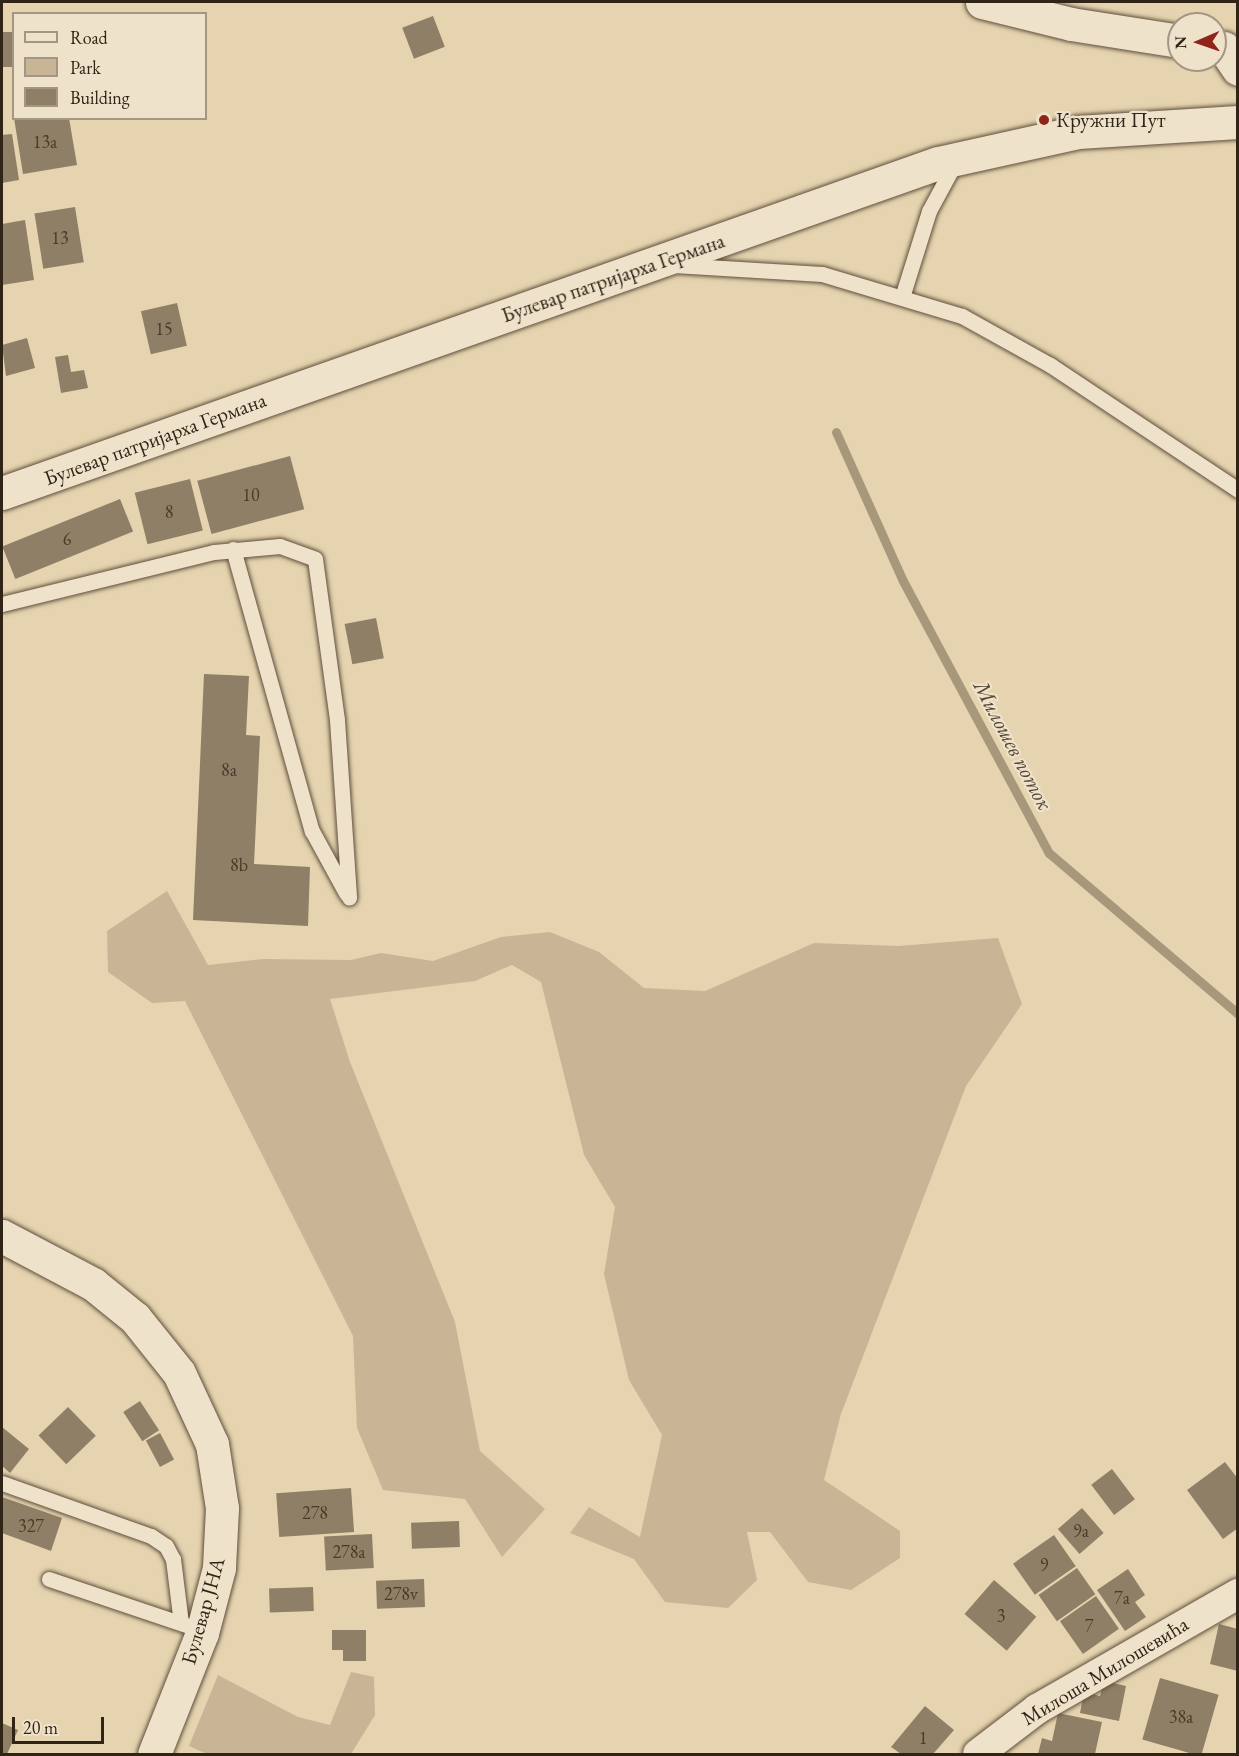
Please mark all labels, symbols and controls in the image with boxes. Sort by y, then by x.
legend [12,12,207,120]
north arrow [1167,12,1227,72]
text: Road [70,26,108,49]
text: N [1170,36,1191,49]
text: Park [70,56,101,79]
text: Building [70,86,130,109]
place label: Кружни Пут [1056,107,1166,133]
marker: Кружни Пут [1037,113,1051,127]
house number: 13a [33,131,57,153]
house number: 13 [51,227,69,249]
street label: Булевар патријарха Германа [498,228,728,328]
house number: 15 [155,318,173,340]
street label: Булевар патријарха Германа [41,387,269,491]
house number: 10 [242,484,260,506]
house number: 8 [165,501,173,523]
house number: 6 [63,528,71,550]
water label: Милошев поток [968,676,1058,814]
house number: 8a [221,759,237,781]
house number: 8b [230,854,248,876]
house number: 278 [302,1502,328,1524]
house number: 327 [18,1515,44,1537]
house number: 9a [1073,1520,1089,1542]
house number: 278a [332,1541,366,1563]
street label: Булевар ЈНА [176,1554,230,1668]
house number: 9 [1040,1554,1048,1576]
house number: 278v [384,1583,418,1605]
house number: 7a [1114,1587,1130,1609]
house number: 3 [997,1605,1005,1627]
street label: Милоша Милошевића [1017,1611,1193,1731]
house number: 7 [1085,1615,1093,1637]
scale bar [15,1705,106,1743]
house number: 38a [1169,1706,1193,1728]
text: 20 m [23,1716,58,1739]
house number: 1 [919,1727,927,1749]

